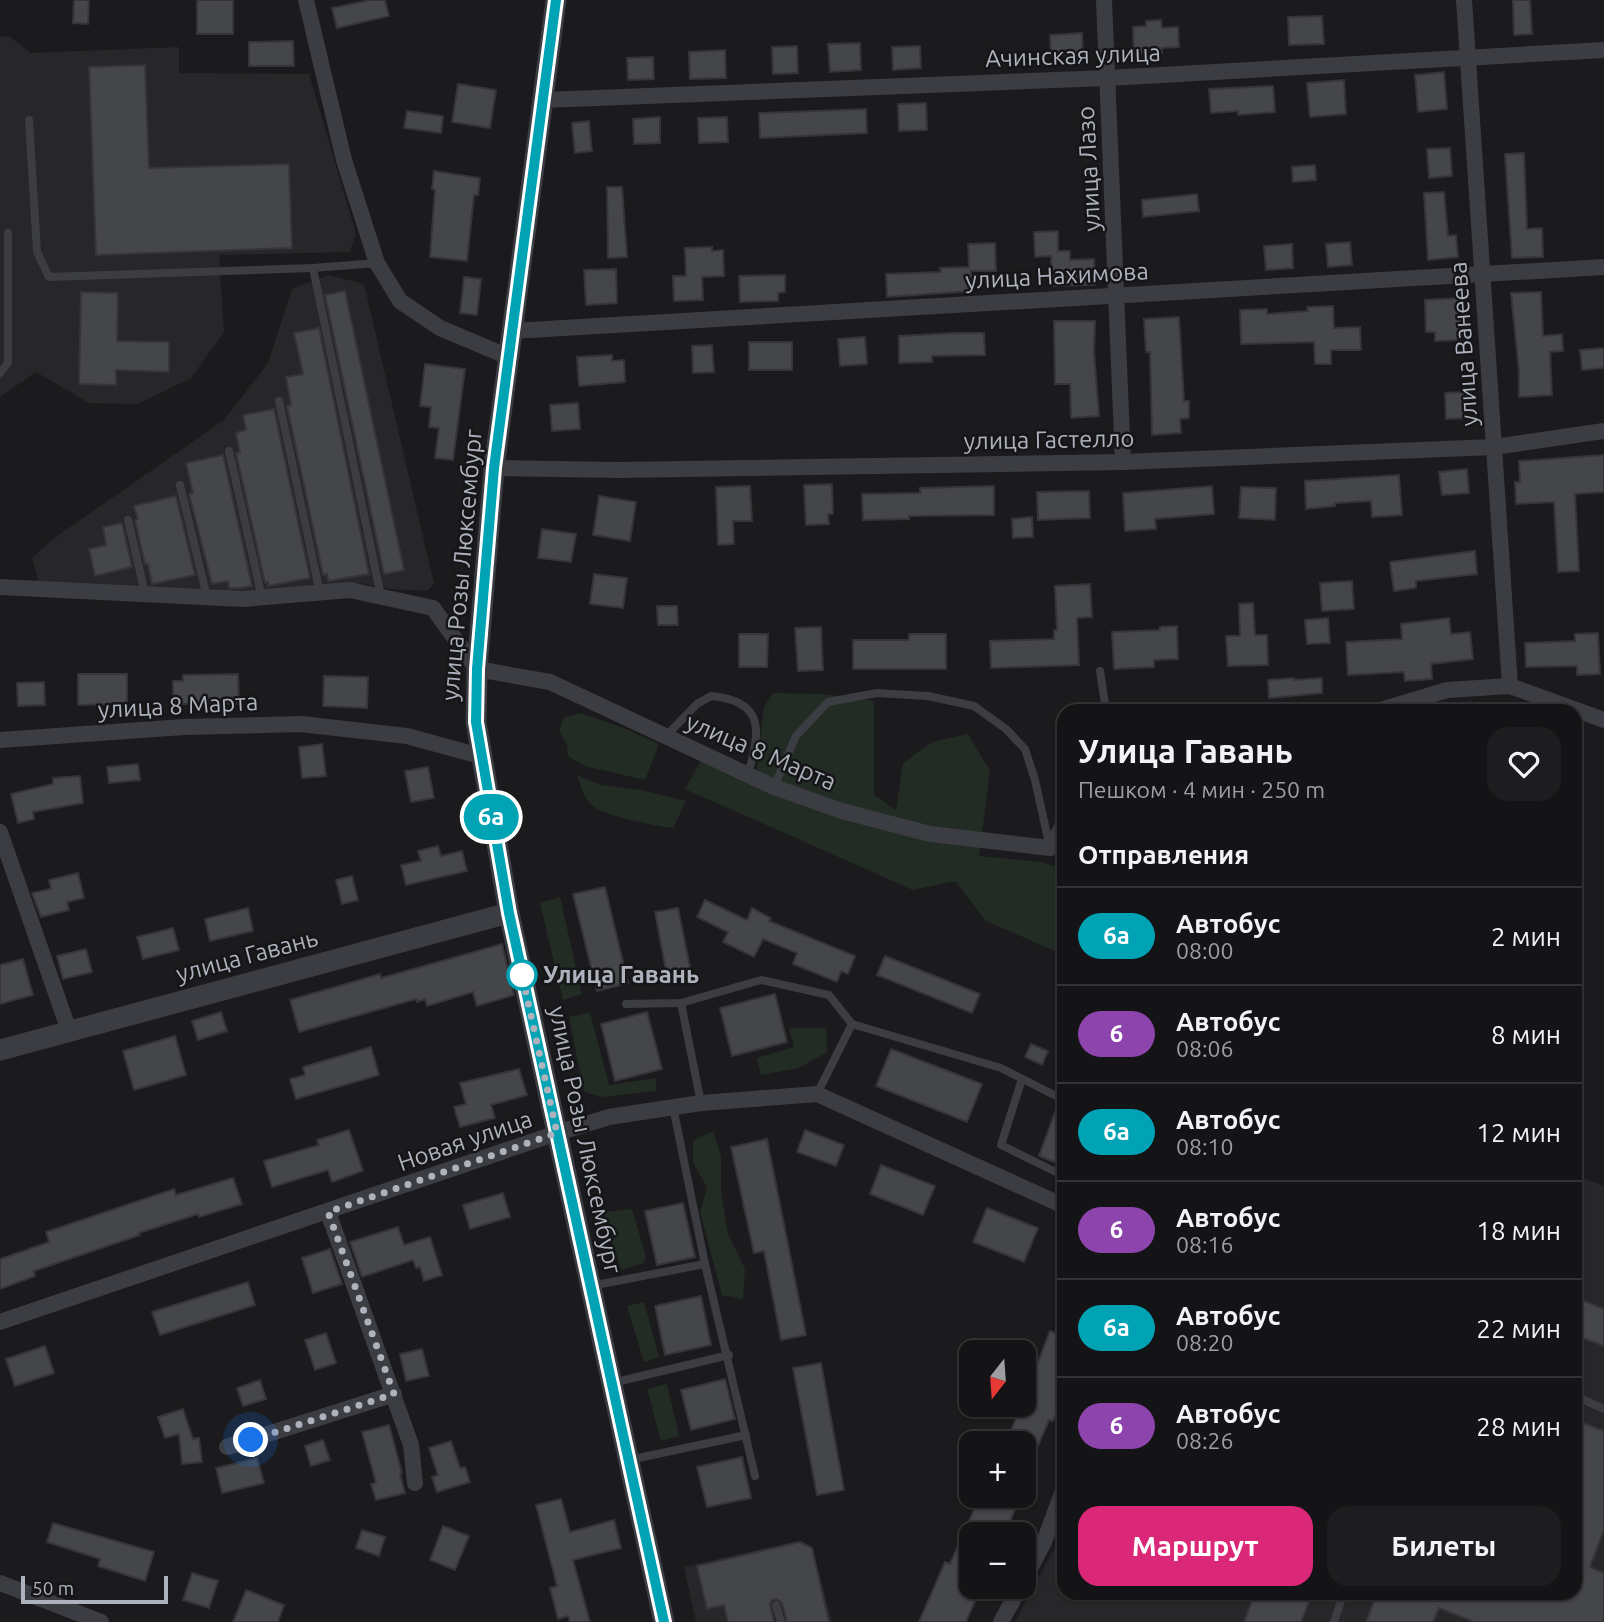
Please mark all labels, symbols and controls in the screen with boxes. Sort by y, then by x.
street label: Ачинская улица [985,39,1161,72]
street label: улица Лазо [1072,106,1105,232]
street label: улица Нахимова [965,257,1149,294]
street label: улица Ванеева [1444,261,1483,427]
street label: улица Гастелло [963,425,1135,454]
street label: улица Розы Люксембург [436,428,487,702]
street label: улица 8 Марта [97,688,259,723]
street label: улица 8 Марта [682,708,840,795]
button: heart [1487,727,1561,801]
text: Улица Гавань [1078,732,1293,769]
text: Пешком · 4 мин · 250 m [1078,777,1325,802]
line badge: 6а [460,794,522,840]
text: 6а [478,803,504,830]
text: Отправления [1078,840,1249,869]
text: Автобус [1176,909,1280,938]
text: 6а [1103,922,1130,949]
text: 2 мин [1491,922,1561,951]
street label: улица Гавань [173,924,321,987]
text: 08:00 [1176,938,1234,963]
marker: Улица Гавань [507,960,537,990]
place label: Улица Гавань [543,961,699,988]
street label: улица Розы Люксембург [544,1004,627,1276]
text: Автобус [1176,1007,1280,1036]
text: 6 [1110,1020,1123,1047]
text: 8 мин [1491,1020,1561,1049]
text: 08:06 [1176,1036,1234,1061]
street label: Новая улица [394,1105,536,1176]
text: Автобус [1176,1105,1280,1134]
text: 6а [1103,1118,1130,1145]
text: 12 мин [1476,1118,1561,1147]
text: 08:10 [1176,1134,1234,1159]
text: Автобус [1176,1203,1280,1232]
text: 6 [1110,1216,1123,1243]
text: 18 мин [1476,1216,1561,1245]
text: 08:16 [1176,1232,1234,1257]
text: Автобус [1176,1301,1280,1330]
text: 6а [1103,1314,1130,1341]
text: 22 мин [1476,1314,1561,1343]
text: 08:20 [1176,1330,1234,1355]
north arrow [959,1340,1036,1418]
map controls [959,1340,1036,1599]
text: Автобус [1176,1399,1280,1428]
text: 6 [1110,1412,1123,1439]
text: 28 мин [1476,1412,1561,1441]
your location [233,1422,268,1457]
text: 08:26 [1176,1428,1234,1453]
button: + [959,1431,1036,1508]
button: Маршрут [1078,1506,1313,1586]
button: Билеты [1327,1506,1561,1586]
button: − [959,1522,1036,1599]
scale bar [21,1573,168,1605]
text: 50 m [32,1577,74,1599]

